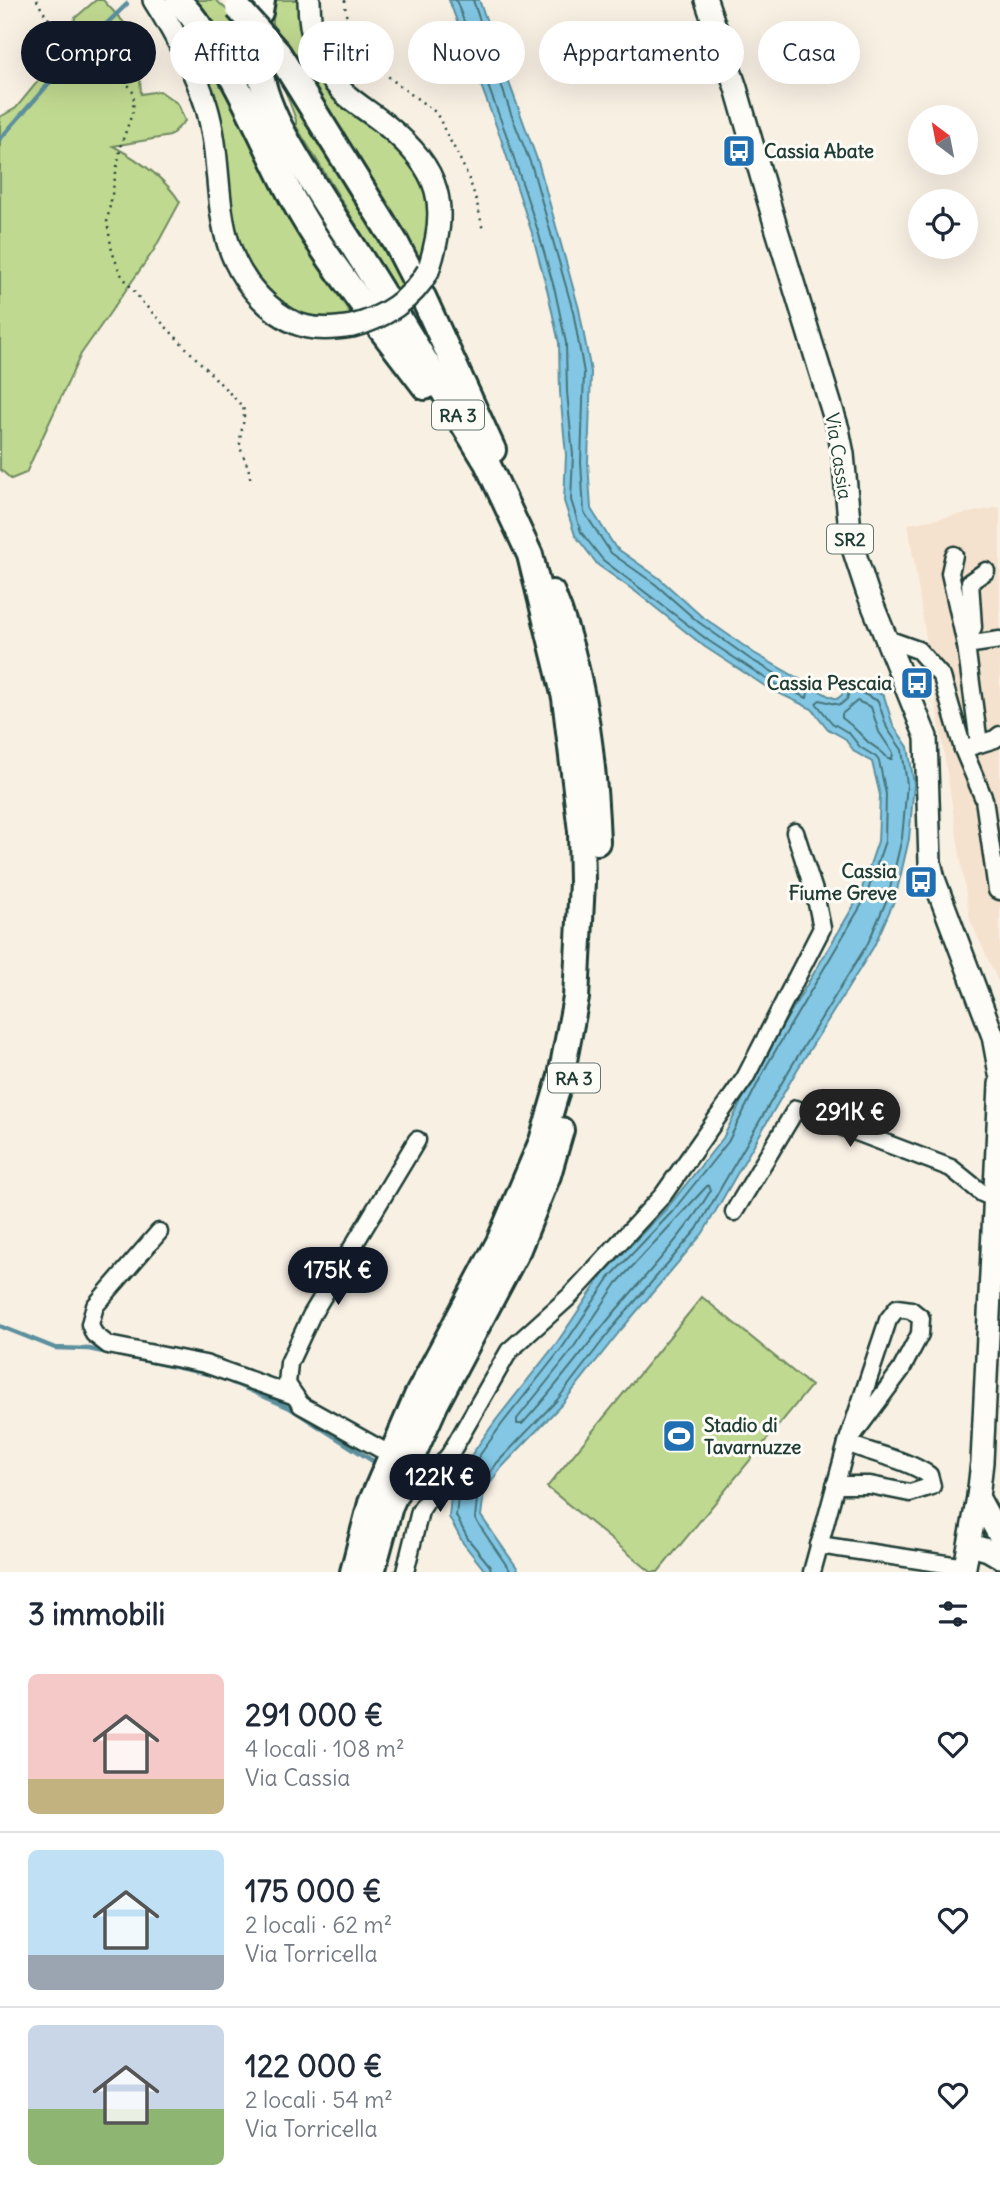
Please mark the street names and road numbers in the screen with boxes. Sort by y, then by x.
road number: RA 3 [432,400,484,430]
street label: Via Cassia [820,411,858,501]
road number: SR2 [827,524,873,554]
road number: RA 3 [548,1064,600,1092]

